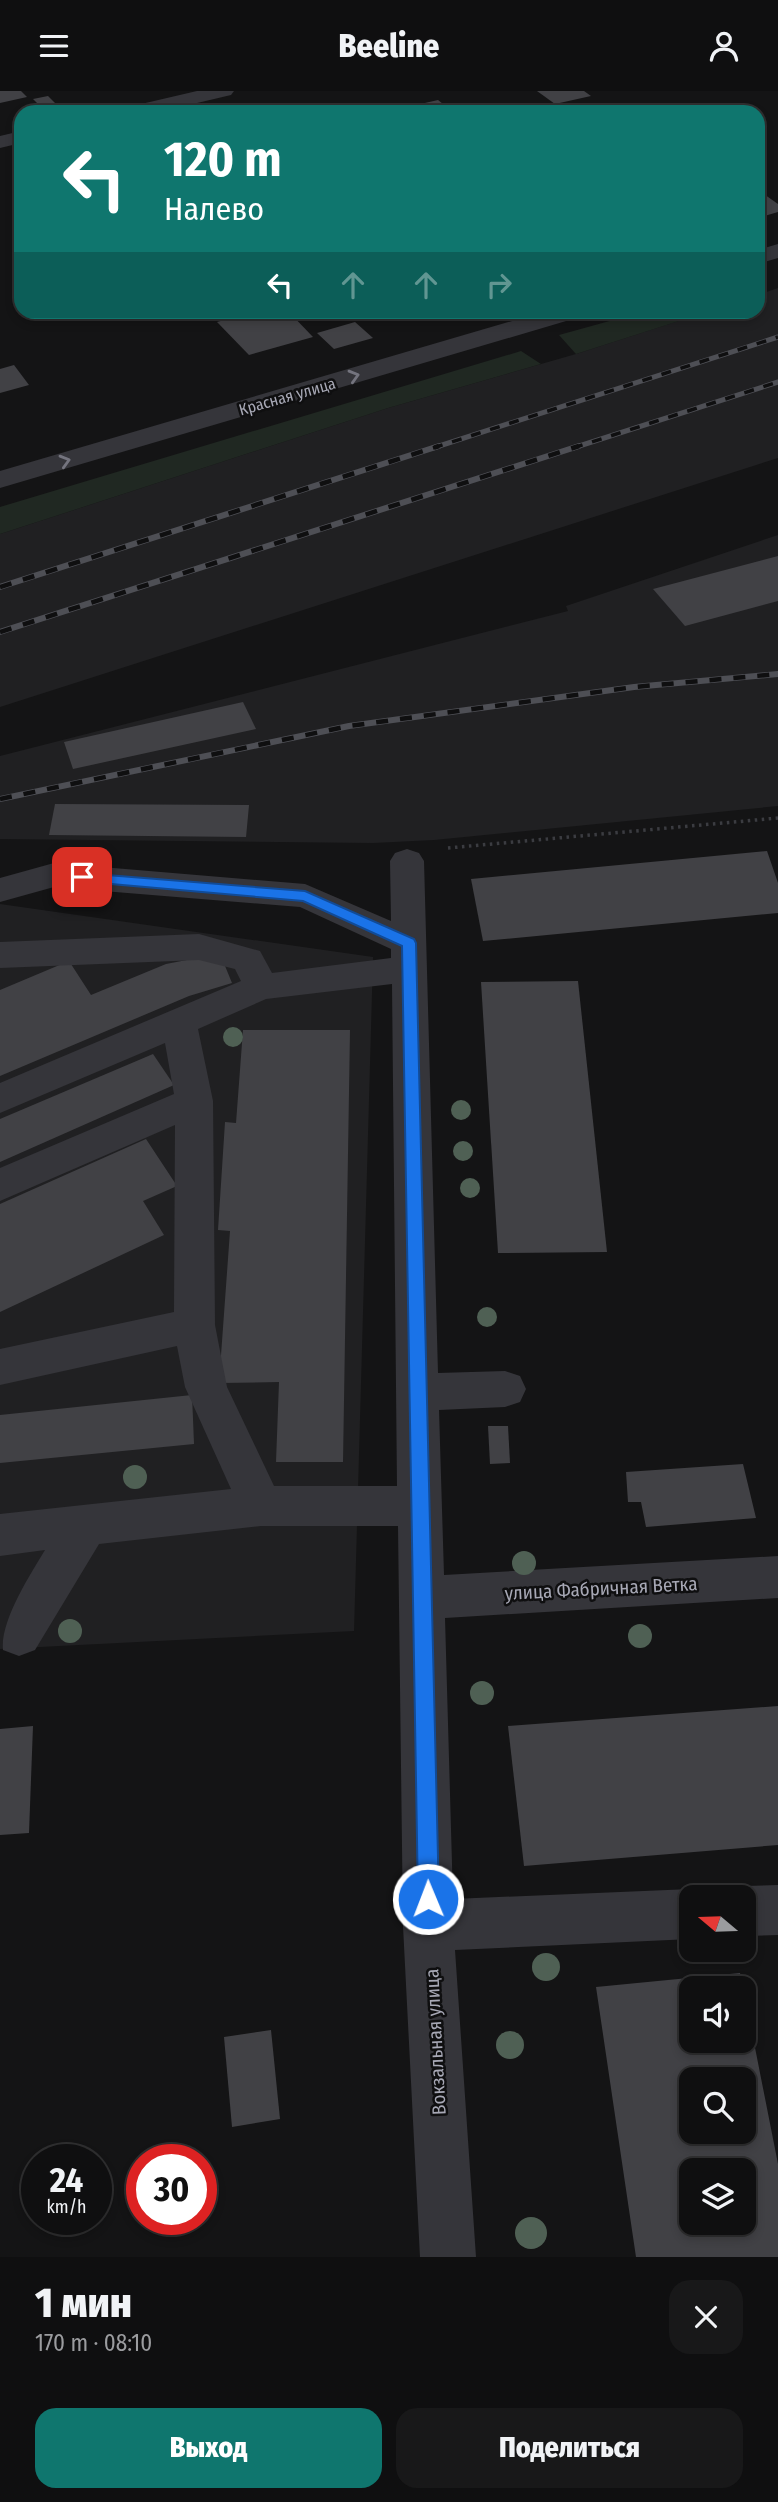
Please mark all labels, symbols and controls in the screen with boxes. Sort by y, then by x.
icon: menu [35,27,73,65]
text: Beeline [339,27,439,65]
icon: person [705,27,743,65]
text: 120 m [164,130,282,189]
icon: left [49,133,140,224]
text: Налево [164,190,264,228]
icon: left [261,266,299,304]
icon: ahead [334,266,372,304]
icon: ahead [407,266,445,304]
icon: right [480,266,518,304]
one-way arrow [348,370,360,385]
street label: Красная улица [237,374,338,419]
one-way arrow [59,455,71,470]
pin [52,847,112,907]
icon: arrive [63,858,101,896]
street label: улица Фабричная Ветка [504,1572,698,1605]
position arrow [391,1862,465,1936]
north arrow [679,1885,756,1962]
map controls [679,1885,756,2235]
street label: Вокзальная улица [420,1968,451,2116]
button: sound [679,1976,756,2053]
button: search [679,2067,756,2144]
speed limit sign: 30 [126,2144,217,2235]
button: layers [679,2158,756,2235]
text: 24 [50,2159,83,2201]
text: km/h [46,2196,87,2218]
text: 1 мин [35,2278,132,2328]
button: close [669,2280,743,2354]
text: 170 m · 08:10 [35,2329,152,2357]
button: Выход [35,2408,382,2488]
button: Поделиться [396,2408,743,2488]

